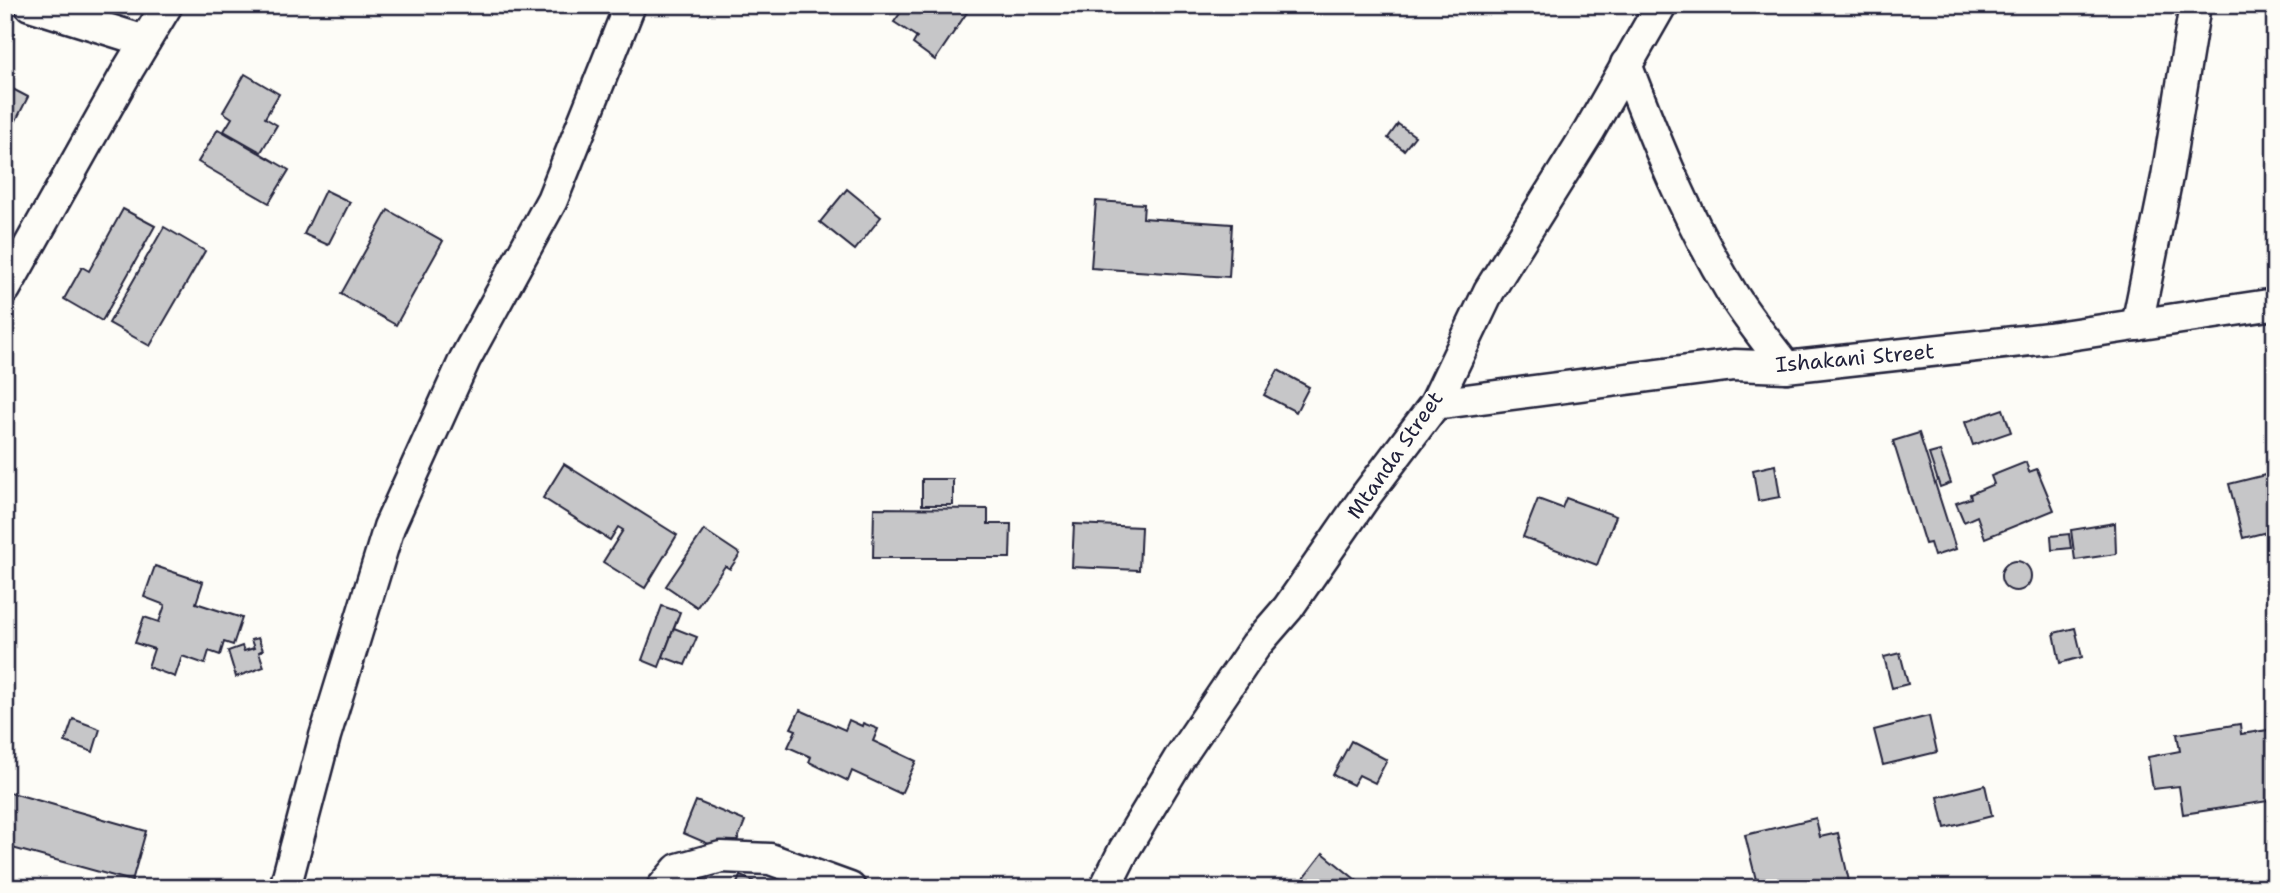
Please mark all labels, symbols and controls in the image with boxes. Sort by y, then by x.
street label: Ishakani Street [1775,337,1935,379]
street label: Mtanda Street [1341,386,1449,524]

